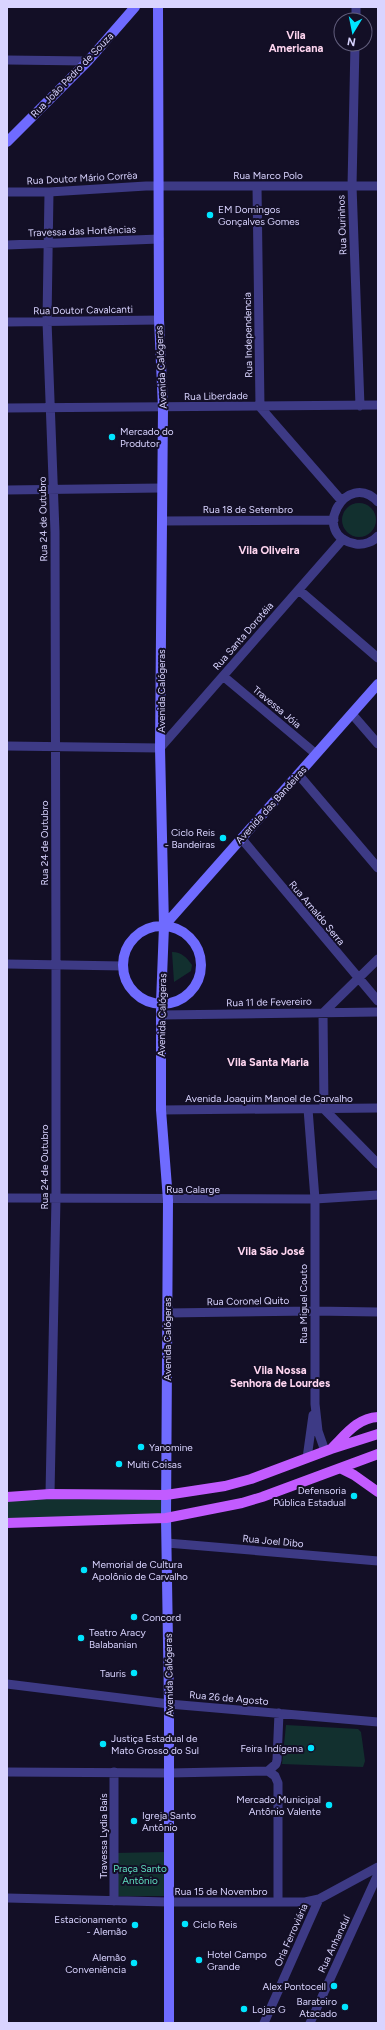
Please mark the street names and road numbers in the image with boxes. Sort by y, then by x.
street label: Rua João Pedro de Souza [28,30,116,120]
street label: Rua Doutor Mário Corrêa [26,169,138,187]
street label: Rua Marco Polo [233,169,303,182]
street label: Rua Ourinhos [334,194,350,255]
street label: Travessa das Hortências [28,223,137,239]
street label: Rua Independencia [241,292,255,378]
street label: Rua Doutor Cavalcanti [33,303,133,317]
street label: Avenida Calógeras [152,325,170,409]
street label: Rua Liberdade [184,389,249,403]
street label: Rua 24 de Outubro [36,476,50,562]
street label: Rua 18 de Setembro [203,503,293,516]
street label: Rua Santa Dorotéia [210,599,276,673]
street label: Avenida Calógeras [155,649,168,733]
street label: Travessa Jóia [250,683,304,731]
street label: Avenida das Bandeiras [233,763,310,847]
street label: Rua 24 de Outubro [38,800,51,886]
street label: Rua Arnaldo Serra [286,878,348,948]
street label: Avenida Calógeras [155,973,169,1057]
street label: Rua 11 de Fevereiro [226,995,312,1009]
street label: Avenida Joaquim Manoel de Carvalho [185,1092,353,1105]
street label: Rua 24 de Outubro [38,1124,51,1210]
street label: Rua Calarge [166,1183,220,1196]
street label: Rua Miguel Couto [297,1264,310,1344]
street label: Rua Coronel Quito [207,1294,290,1308]
street label: Avenida Calógeras [161,1297,174,1381]
street label: Rua Joel Dibo [242,1532,304,1550]
street label: Avenida Calógeras [162,1633,176,1717]
street label: Rua 26 de Agosto [189,1688,269,1708]
street label: Travessa Lydia Baís [97,1793,110,1879]
street label: Rua 15 de Novembro [174,1885,268,1898]
street label: Orla Ferroviária [271,1901,311,1969]
street label: Rua Anhanduí [315,1913,353,1975]

